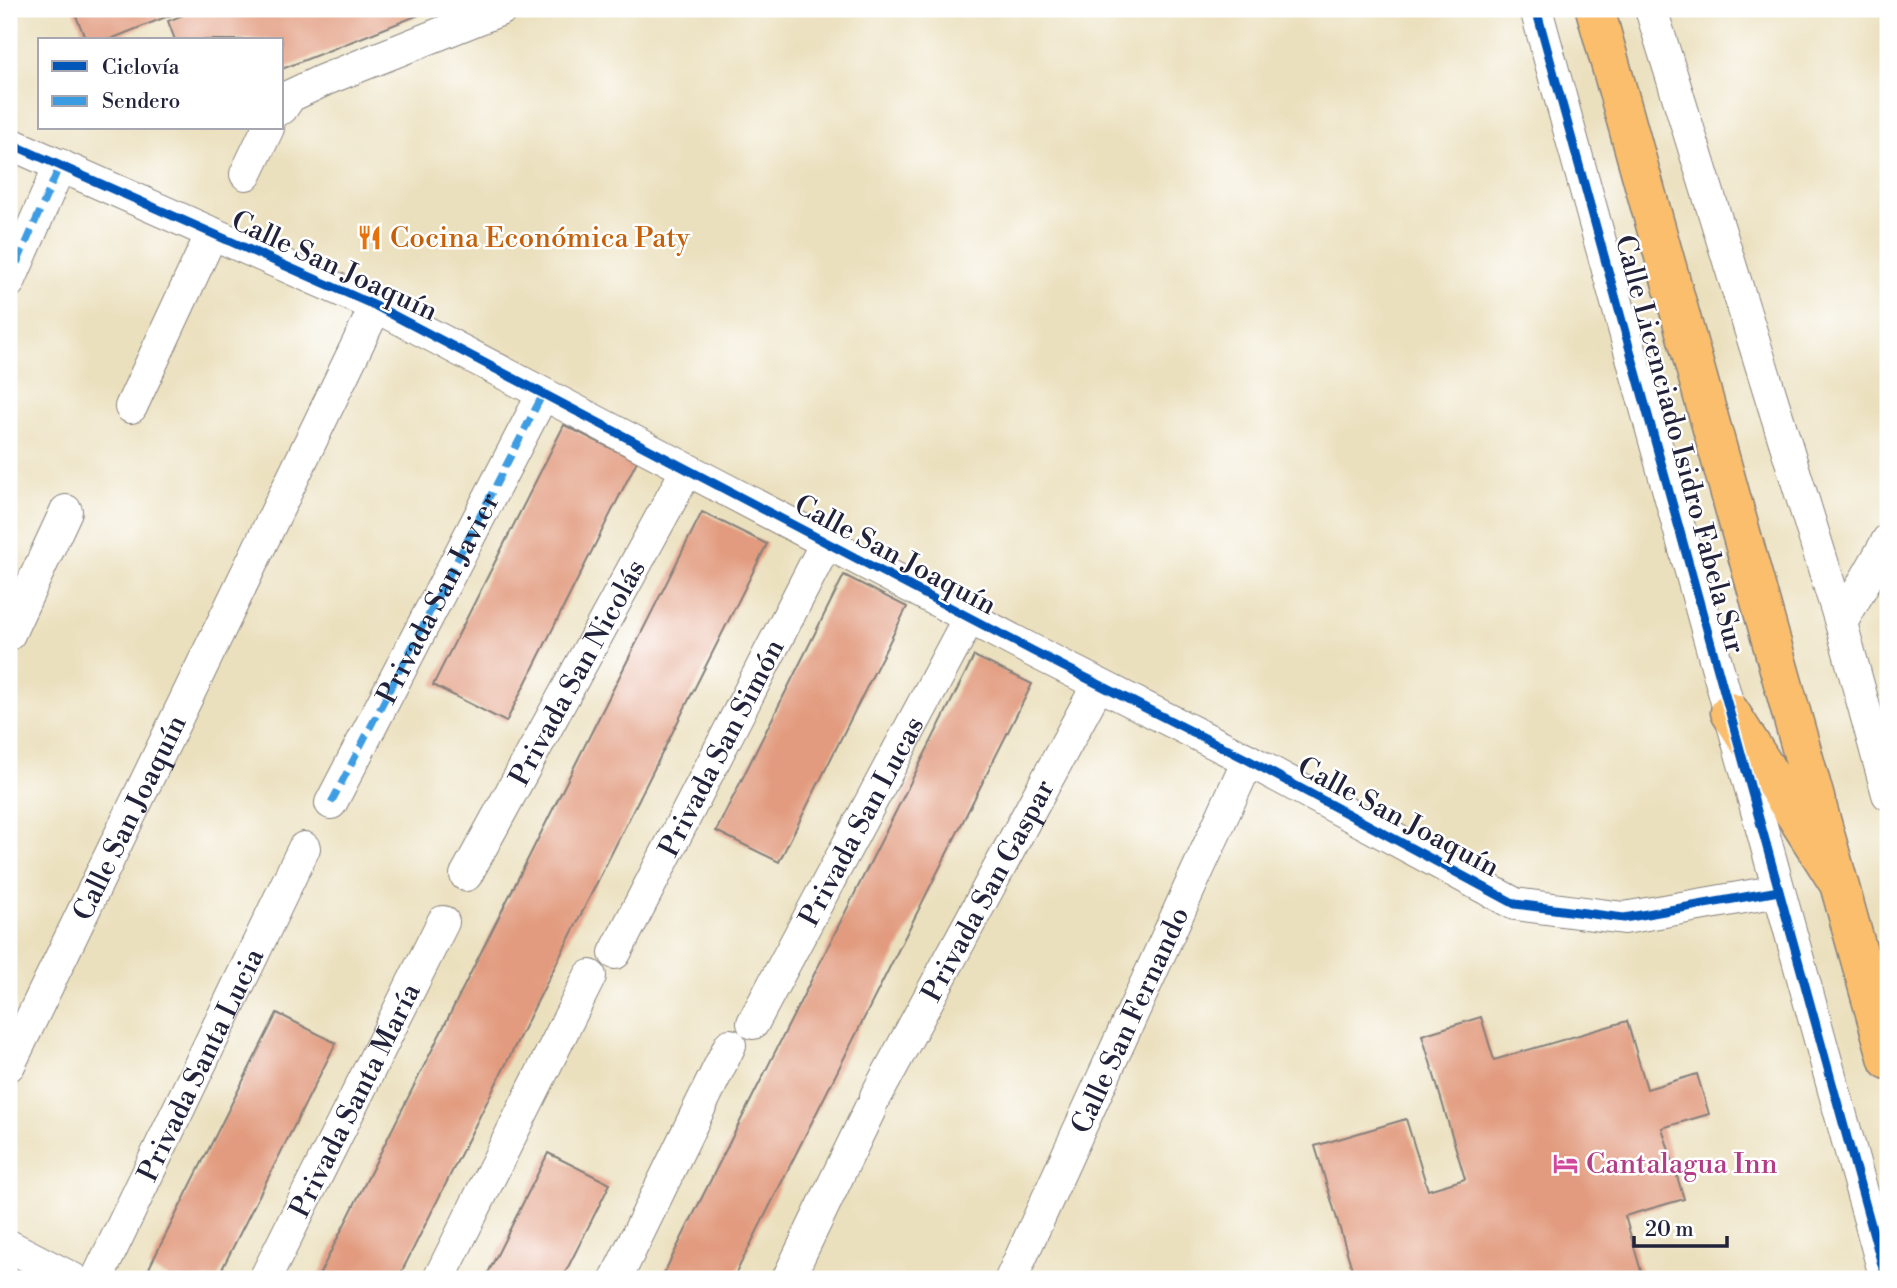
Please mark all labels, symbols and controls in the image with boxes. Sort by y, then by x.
legend [38,38,284,130]
text: Ciclovía [102,55,180,81]
text: Sendero [102,89,180,115]
street label: Calle San Joaquín [226,203,443,330]
place label: Cocina Económica Paty [390,221,690,256]
restaurant icon: Cocina Económica Paty [356,223,384,251]
street label: Calle Licenciado Isidro Fabela Sur [1607,231,1752,658]
street label: Privada San Javier [369,487,508,710]
street label: Calle San Joaquín [788,487,1003,623]
street label: Privada San Nicolás [502,554,654,792]
street label: Privada San Simón [652,633,793,863]
street label: Calle San Joaquín [66,709,195,926]
street label: Privada San Lucas [792,711,932,933]
street label: Calle San Joaquín [1291,749,1506,885]
street label: Privada San Gaspar [914,774,1063,1008]
street label: Calle San Fernando [1064,902,1198,1139]
street label: Privada Santa Lucia [131,942,273,1187]
street label: Privada Santa María [283,977,429,1224]
place label: Cantalagua Inn [1586,1147,1778,1182]
hotel icon: Cantalagua Inn [1552,1149,1580,1177]
scale bar [1634,1204,1727,1248]
text: 20 m [1645,1217,1694,1243]

